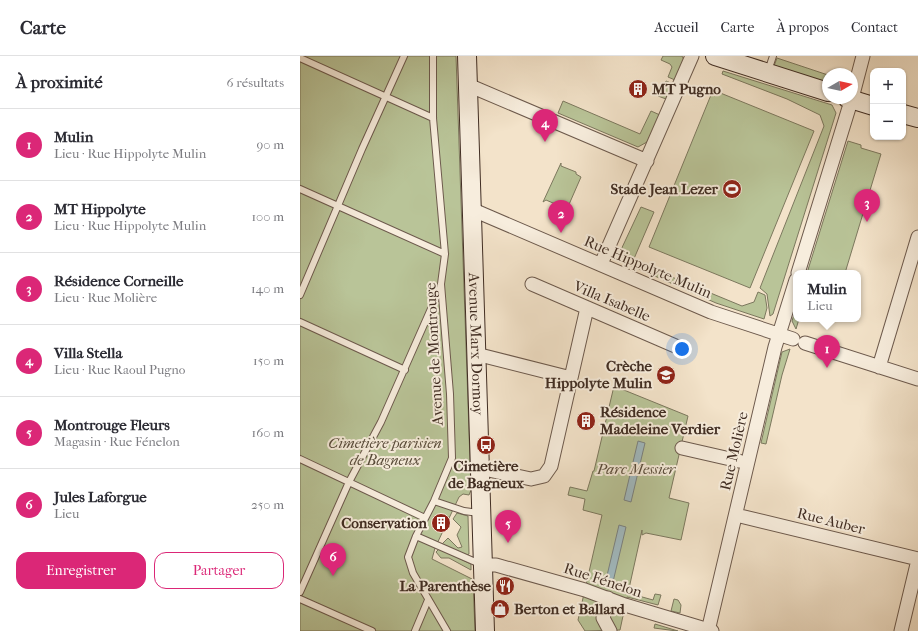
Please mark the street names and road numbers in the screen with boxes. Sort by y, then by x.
street label: Rue Hippolyte Mulin [581,232,715,302]
street label: Avenue Marx Dormoy [465,271,487,416]
street label: Villa Isabelle [570,276,654,325]
street label: Avenue de Montrouge [421,282,447,427]
street label: Rue Molière [716,409,752,492]
street label: Rue Auber [795,504,867,538]
street label: Rue Fénelon [562,559,645,601]

